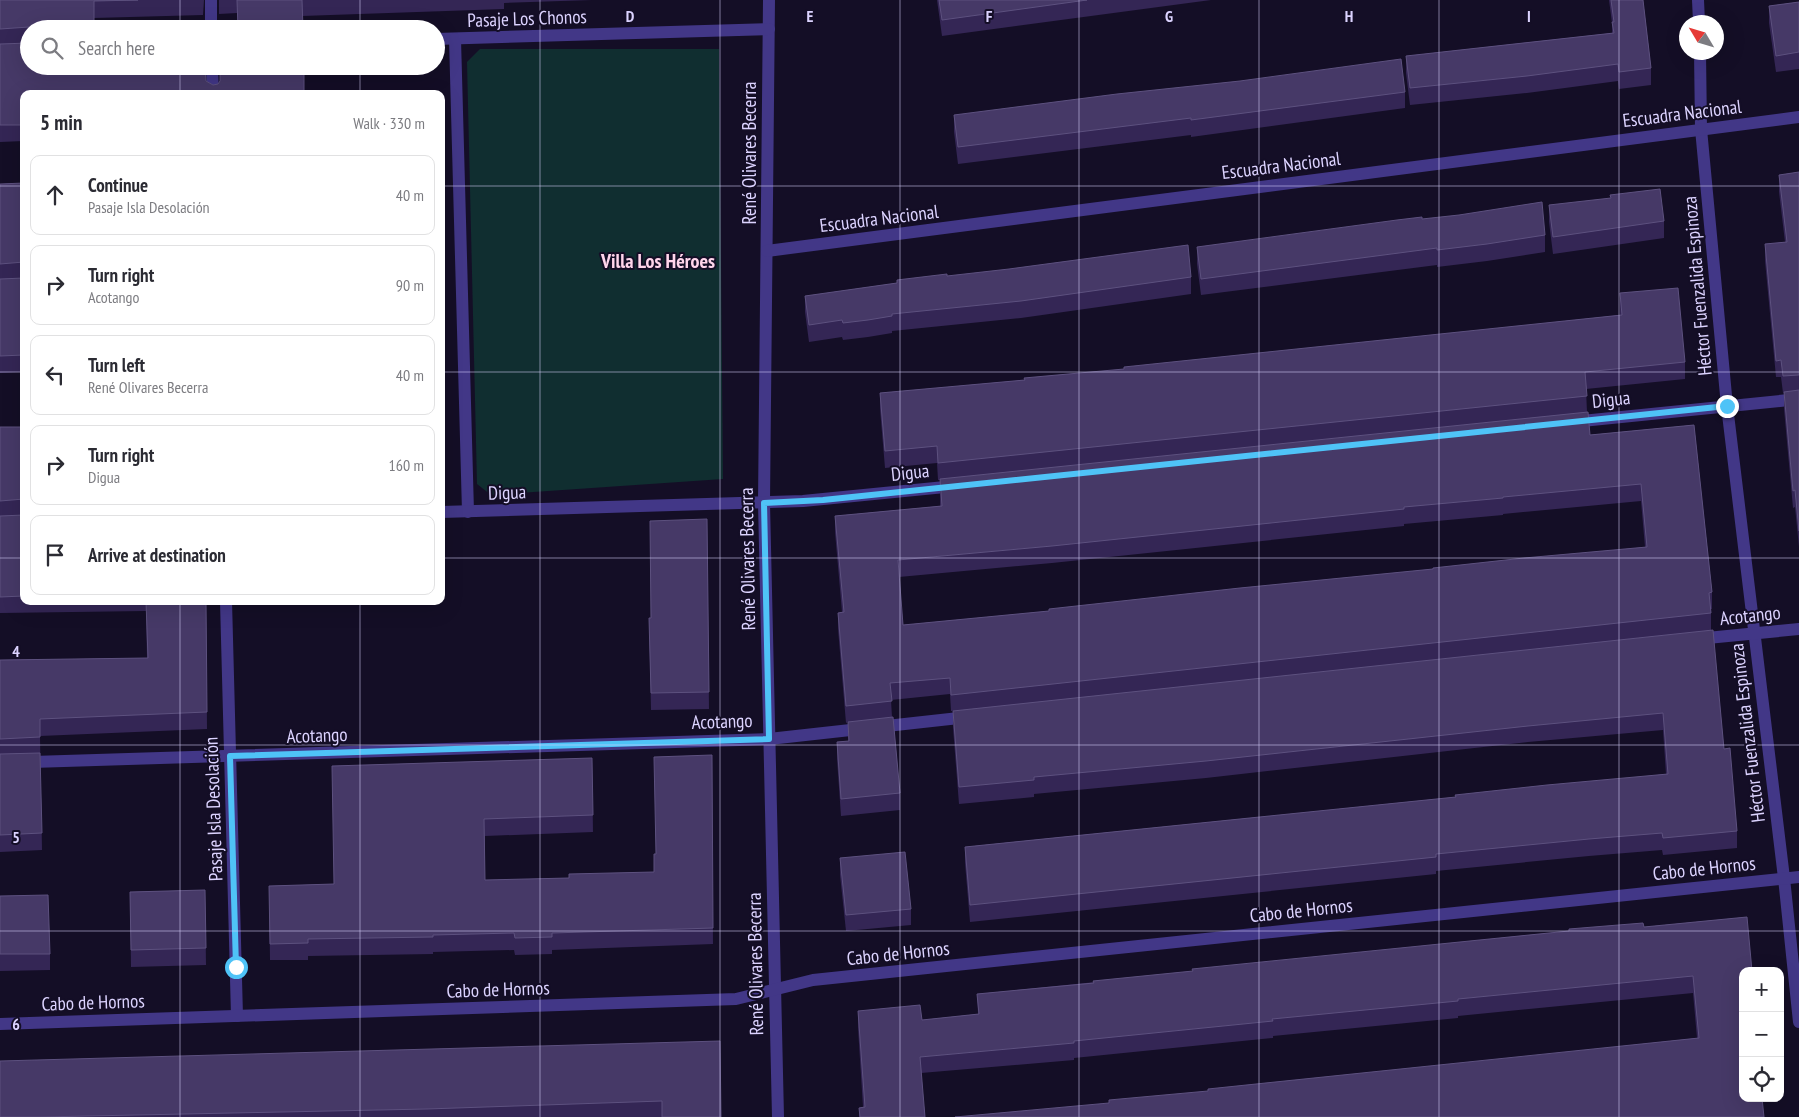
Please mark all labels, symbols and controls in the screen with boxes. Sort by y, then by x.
street label: Pasaje Los Chonos [467,4,587,32]
text: D [626,6,635,26]
text: E [807,6,814,26]
text: F [986,6,993,26]
text: G [1165,6,1173,26]
text: H [1345,6,1353,26]
text: I [1527,6,1531,26]
north arrow [1679,15,1724,60]
search box [20,20,445,75]
icon: search [38,34,66,62]
text: Search here [78,36,155,60]
street label: René Olivares Becerra [737,82,761,224]
street label: Escuadra Nacional [1621,94,1743,132]
text: 5 min [40,109,82,136]
text: Walk · 330 m [353,113,425,133]
street label: Escuadra Nacional [1220,146,1342,184]
text: Continue [88,173,148,197]
icon: ahead [41,181,69,209]
text: 40 m [396,185,424,205]
street label: Héctor Fuenzalida Espinoza [1677,195,1717,377]
text: Pasaje Isla Desolación [88,197,210,217]
street label: Escuadra Nacional [818,199,940,237]
district label: Villa Los Héroes [600,248,715,274]
text: Turn right [88,263,154,287]
icon: right [41,271,69,299]
text: 90 m [396,275,424,295]
text: Acotango [88,287,139,307]
text: Turn left [88,353,145,377]
icon: left [41,361,69,389]
text: 40 m [396,365,424,385]
text: René Olivares Becerra [88,377,208,397]
street label: Digua [1591,385,1631,413]
route end [1716,395,1739,418]
text: Turn right [88,443,154,467]
icon: right [41,451,69,479]
text: 160 m [389,455,424,475]
street label: Digua [890,458,930,486]
text: Digua [88,467,120,487]
street label: Digua [488,479,526,505]
street label: René Olivares Becerra [734,487,760,631]
icon: arrive [41,541,69,569]
text: Arrive at destination [88,543,226,567]
street label: Acotango [1718,600,1782,630]
text: 4 [12,641,20,661]
street label: Héctor Fuenzalida Espinoza [1724,642,1770,824]
street label: Acotango [691,708,753,734]
street label: Acotango [286,722,348,748]
street label: Pasaje Isla Desolación [198,736,228,882]
text: 5 [12,827,20,847]
street label: Cabo de Hornos [1651,851,1757,885]
street label: René Olivares Becerra [742,892,768,1036]
street label: Cabo de Hornos [1248,893,1354,927]
street label: Cabo de Hornos [845,936,951,970]
route start [225,956,248,979]
map controls [1739,967,1784,1102]
button: + [1739,967,1784,1012]
street label: Cabo de Hornos [446,975,550,1003]
street label: Cabo de Hornos [41,988,145,1016]
button: − [1739,1012,1784,1057]
text: 6 [12,1014,20,1034]
button: locate [1739,1057,1784,1102]

